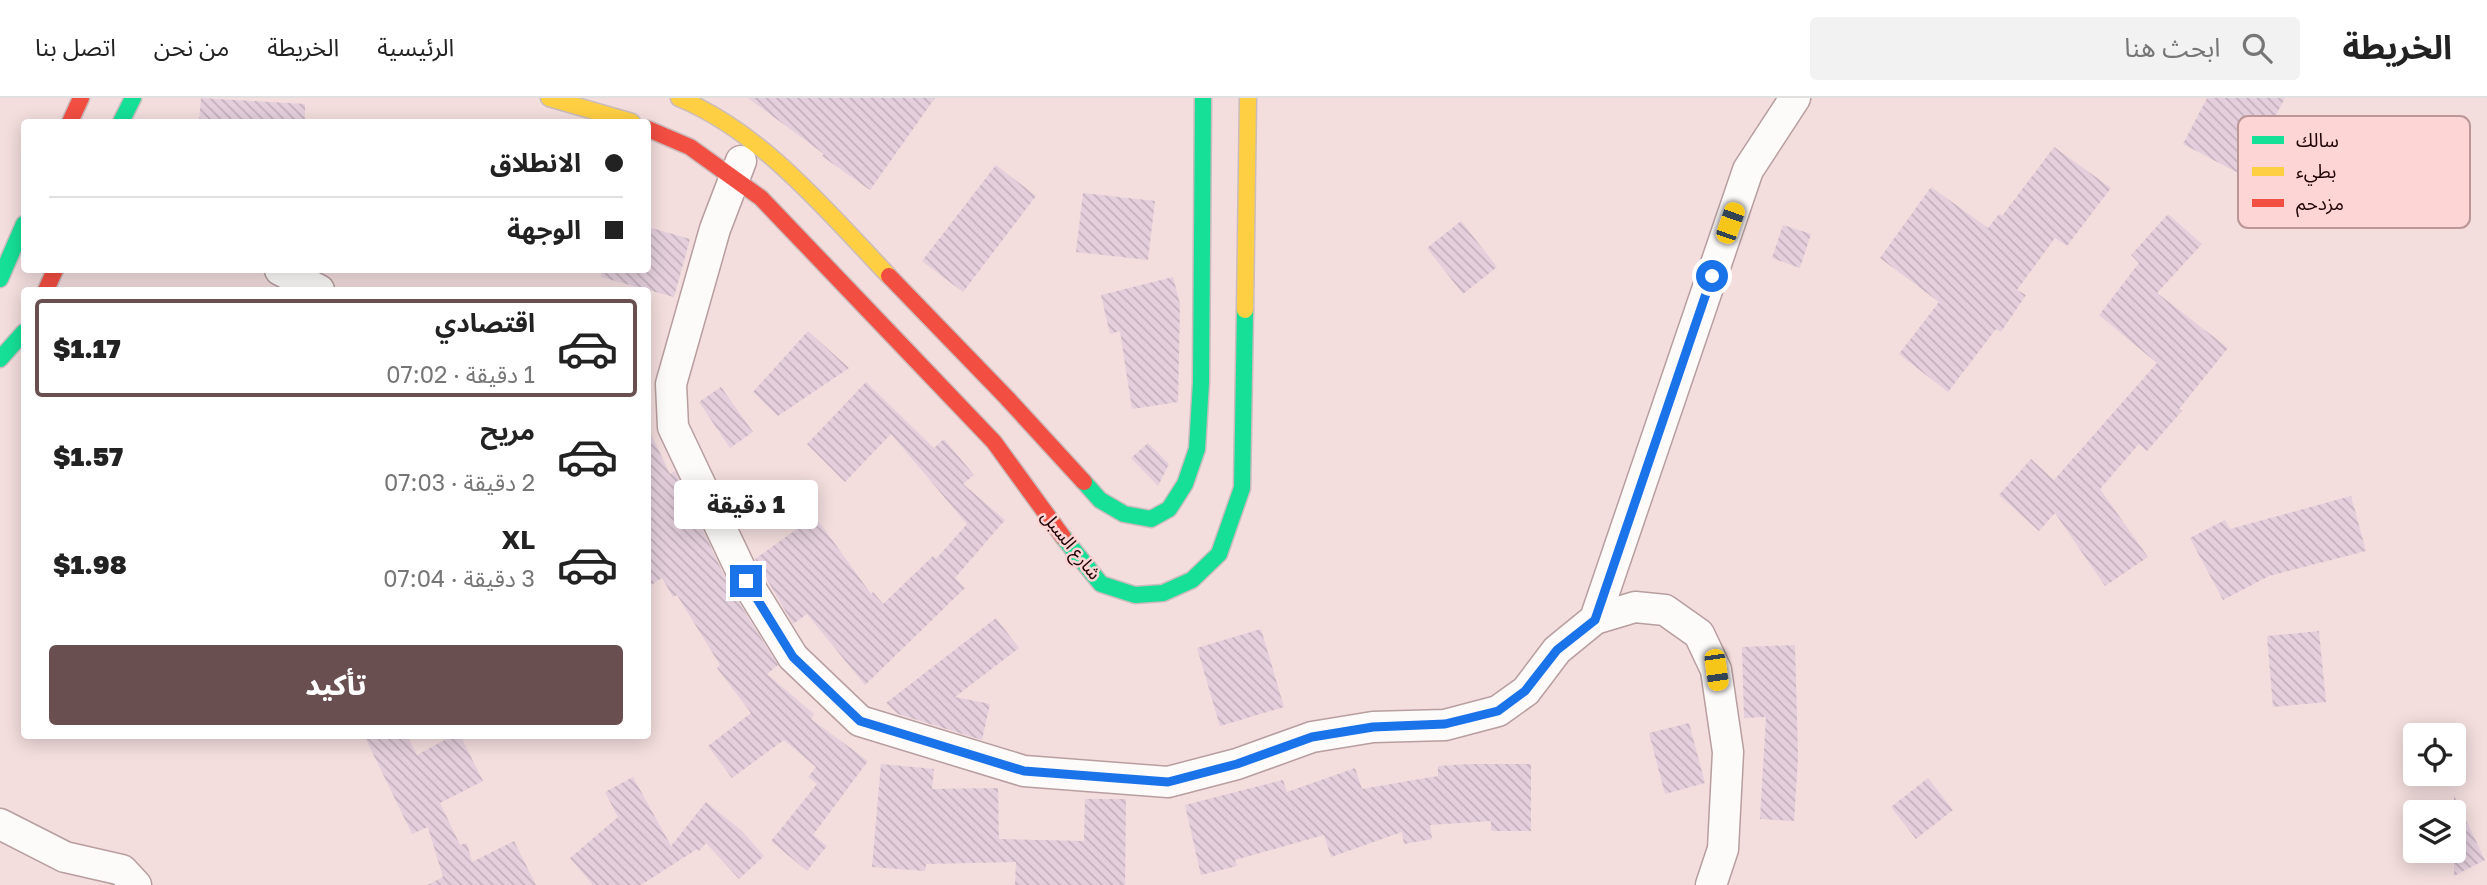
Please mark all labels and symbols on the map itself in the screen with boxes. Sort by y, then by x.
legend [2238,116,2470,228]
text: سالك [2296,128,2339,151]
text: بطيء [2296,159,2336,186]
text: مزدحم [2296,191,2344,218]
car [1714,200,1747,246]
route start [1696,260,1728,292]
callout: 1 دقيقة [674,480,818,528]
street label: شارع السبل [1034,505,1106,586]
route end [730,565,762,597]
car [1703,648,1730,692]

